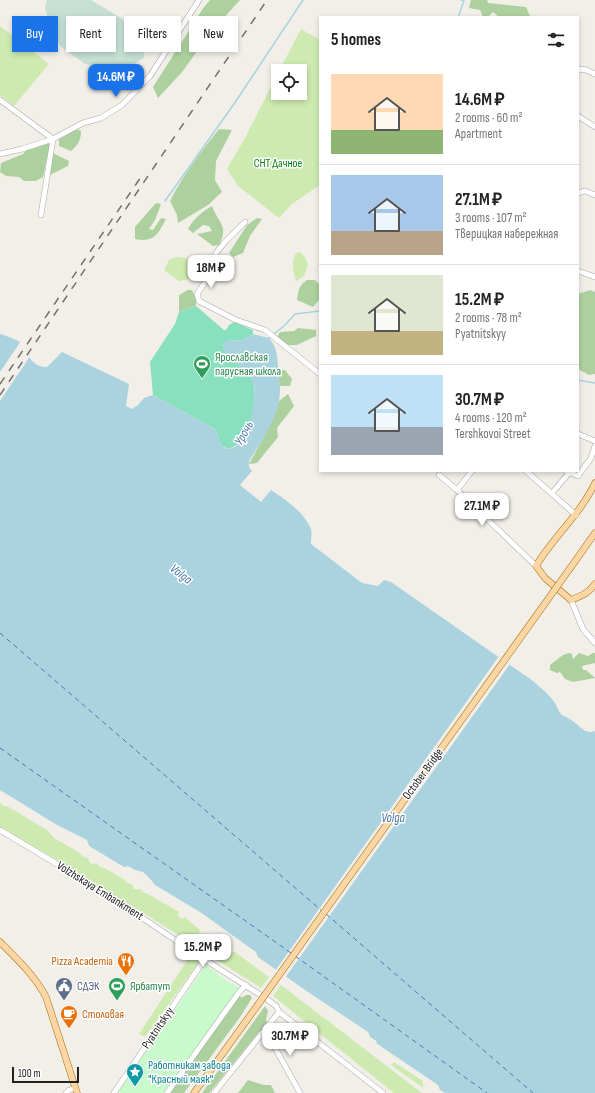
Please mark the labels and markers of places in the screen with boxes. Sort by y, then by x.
pin: 14.6M ₽ [79,64,153,98]
pin: 18M ₽ [183,255,239,289]
place label: Ярославская парусная школа [215,350,282,379]
sports icon: Ярославская парусная школа [192,354,212,379]
pin: 27.1M ₽ [445,493,519,527]
pin: 15.2M ₽ [166,934,240,968]
restaurant icon: Pizza Academia [116,951,136,976]
place label: Pizza Academia [52,954,113,969]
public building icon: СДЭК [54,976,74,1001]
sports icon: Ярбатут [107,976,127,1001]
place label: СДЭК [77,979,100,994]
place label: Ярбатут [130,979,170,994]
cafe icon: Столовая [59,1004,79,1029]
place label: Столовая [82,1007,124,1022]
pin: 30.7M ₽ [253,1023,327,1057]
place label: Работникам завода "Красный маяк" [148,1058,231,1087]
place icon: Работникам завода "Красный маяк" [125,1062,145,1087]

